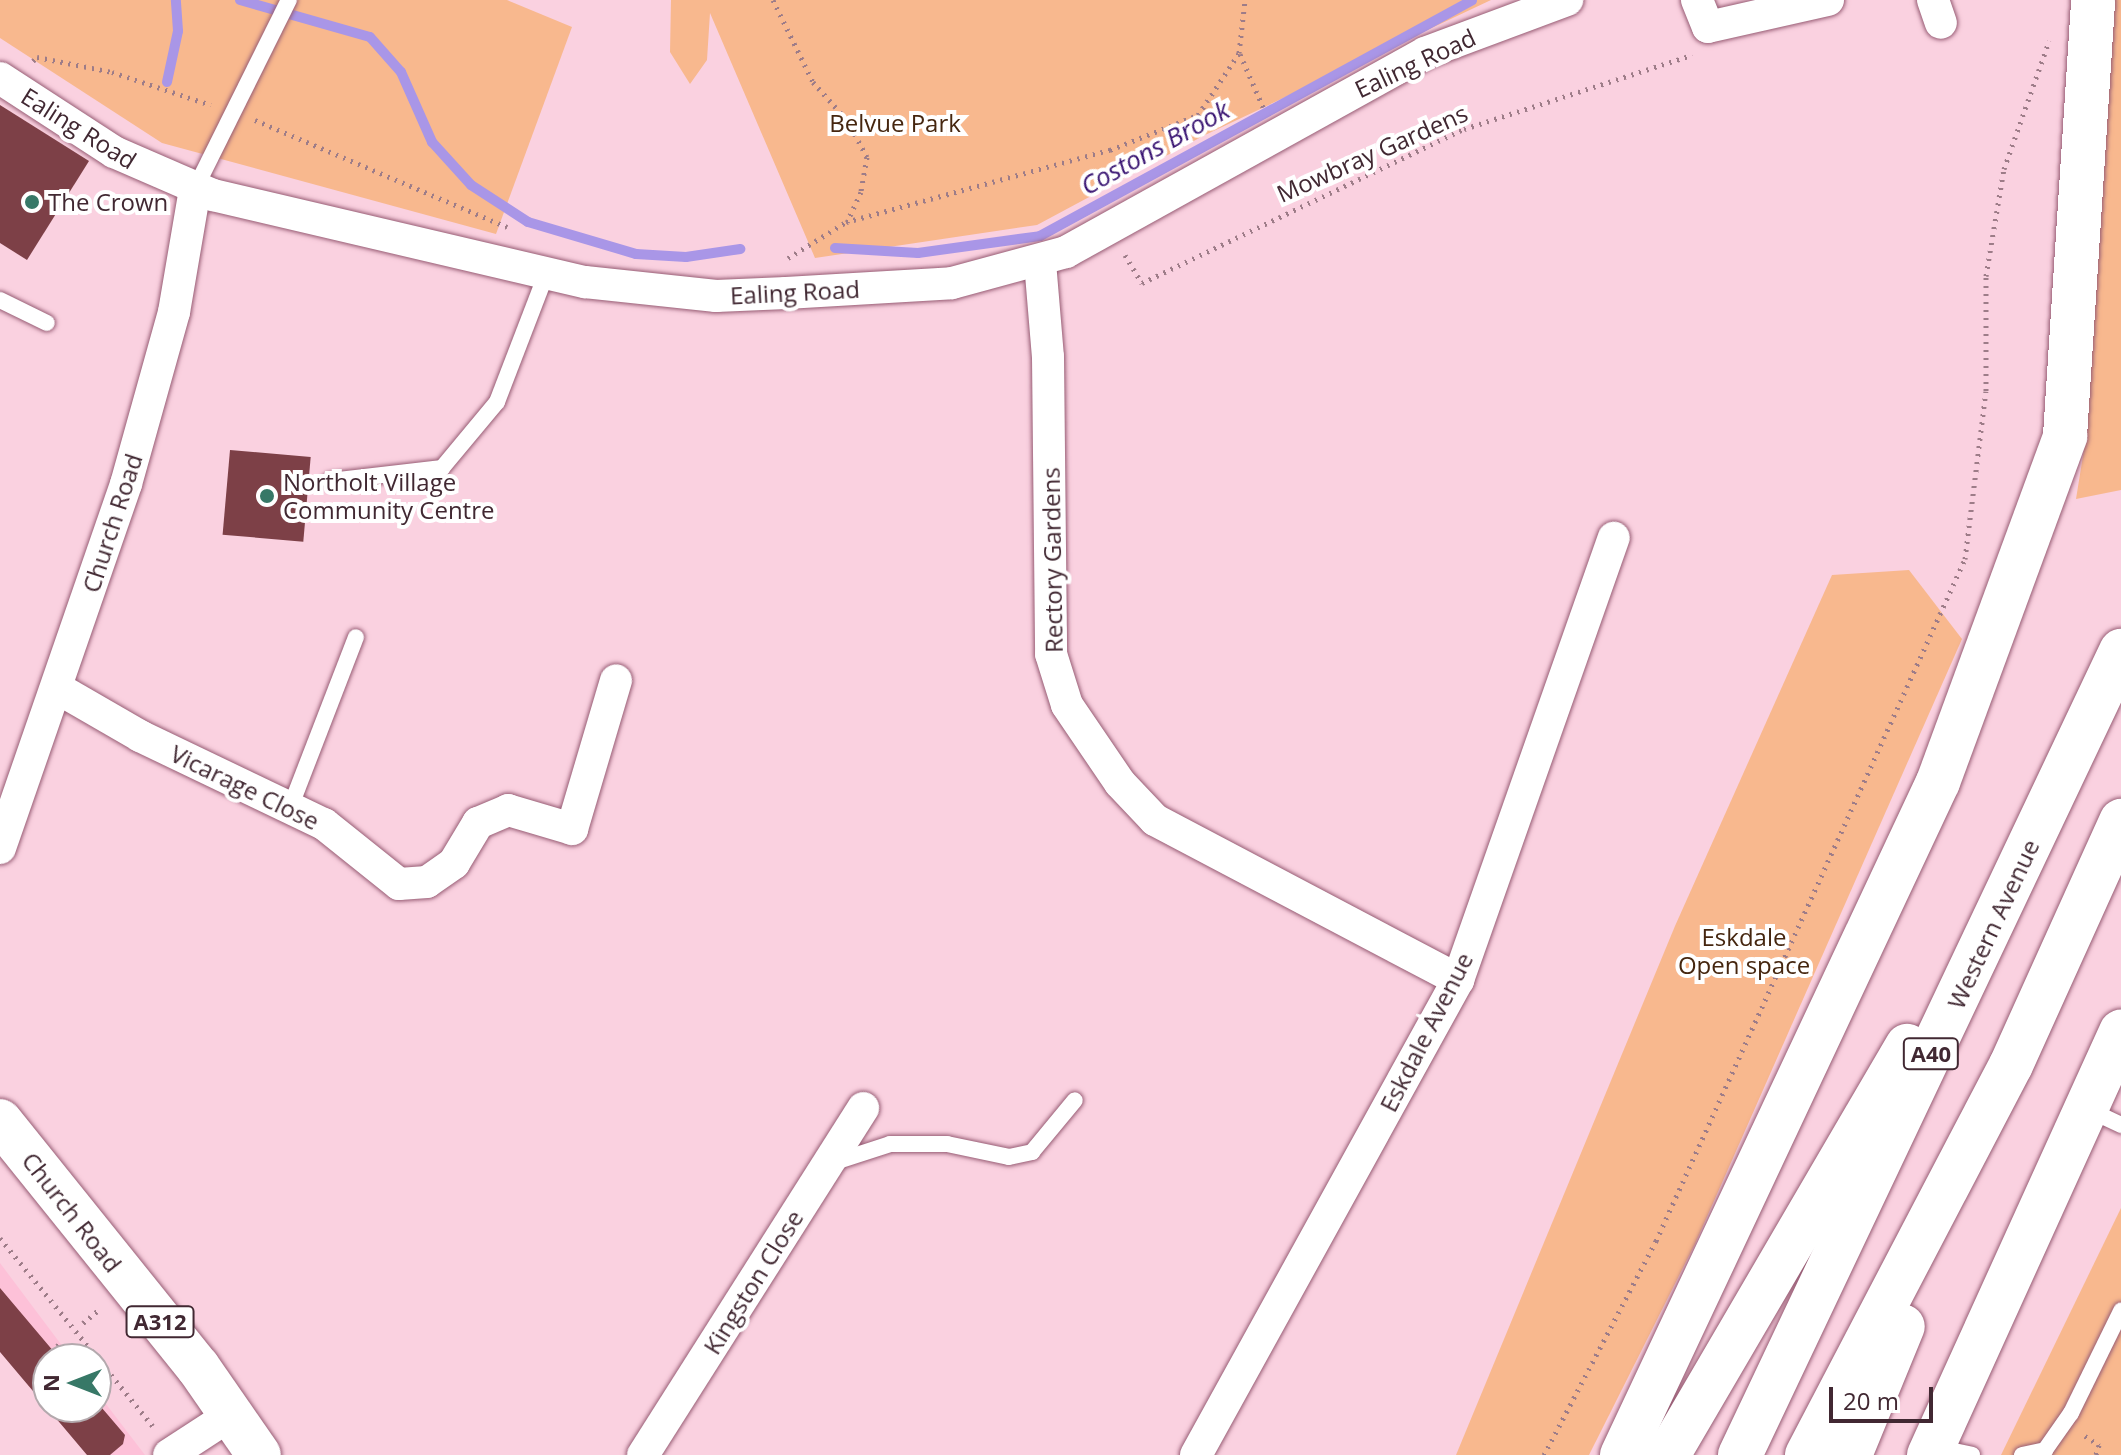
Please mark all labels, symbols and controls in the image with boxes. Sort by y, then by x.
street label: Ealing Road [1350,22,1480,104]
street label: Ealing Road [16,81,142,175]
water label: Costons Brook [1075,94,1235,202]
street label: Mowbray Gardens [1272,98,1472,208]
park label: Belvue Park [829,109,961,137]
place label: The Crown [48,188,168,216]
marker: The Crown [23,193,41,211]
street label: Ealing Road [729,274,861,310]
street label: Church Road [76,450,148,596]
street label: Rectory Gardens [1036,467,1068,653]
place label: Northolt Village Community Centre [283,468,494,524]
marker: Northolt Village Community Centre [258,487,276,505]
street label: Vicarage Close [166,739,324,835]
street label: Western Avenue [1941,835,2045,1013]
park label: Eskdale Open space [1678,923,1810,979]
street label: Eskdale Avenue [1374,948,1478,1116]
road number: A40 [1901,1036,1961,1072]
street label: Church Road [16,1146,128,1278]
street label: Kingston Close [697,1205,809,1359]
road number: A312 [124,1304,196,1340]
north arrow [32,1343,112,1423]
scale bar [1833,1371,1937,1421]
text: N [35,1374,65,1392]
text: 20 m [1843,1384,1899,1417]

